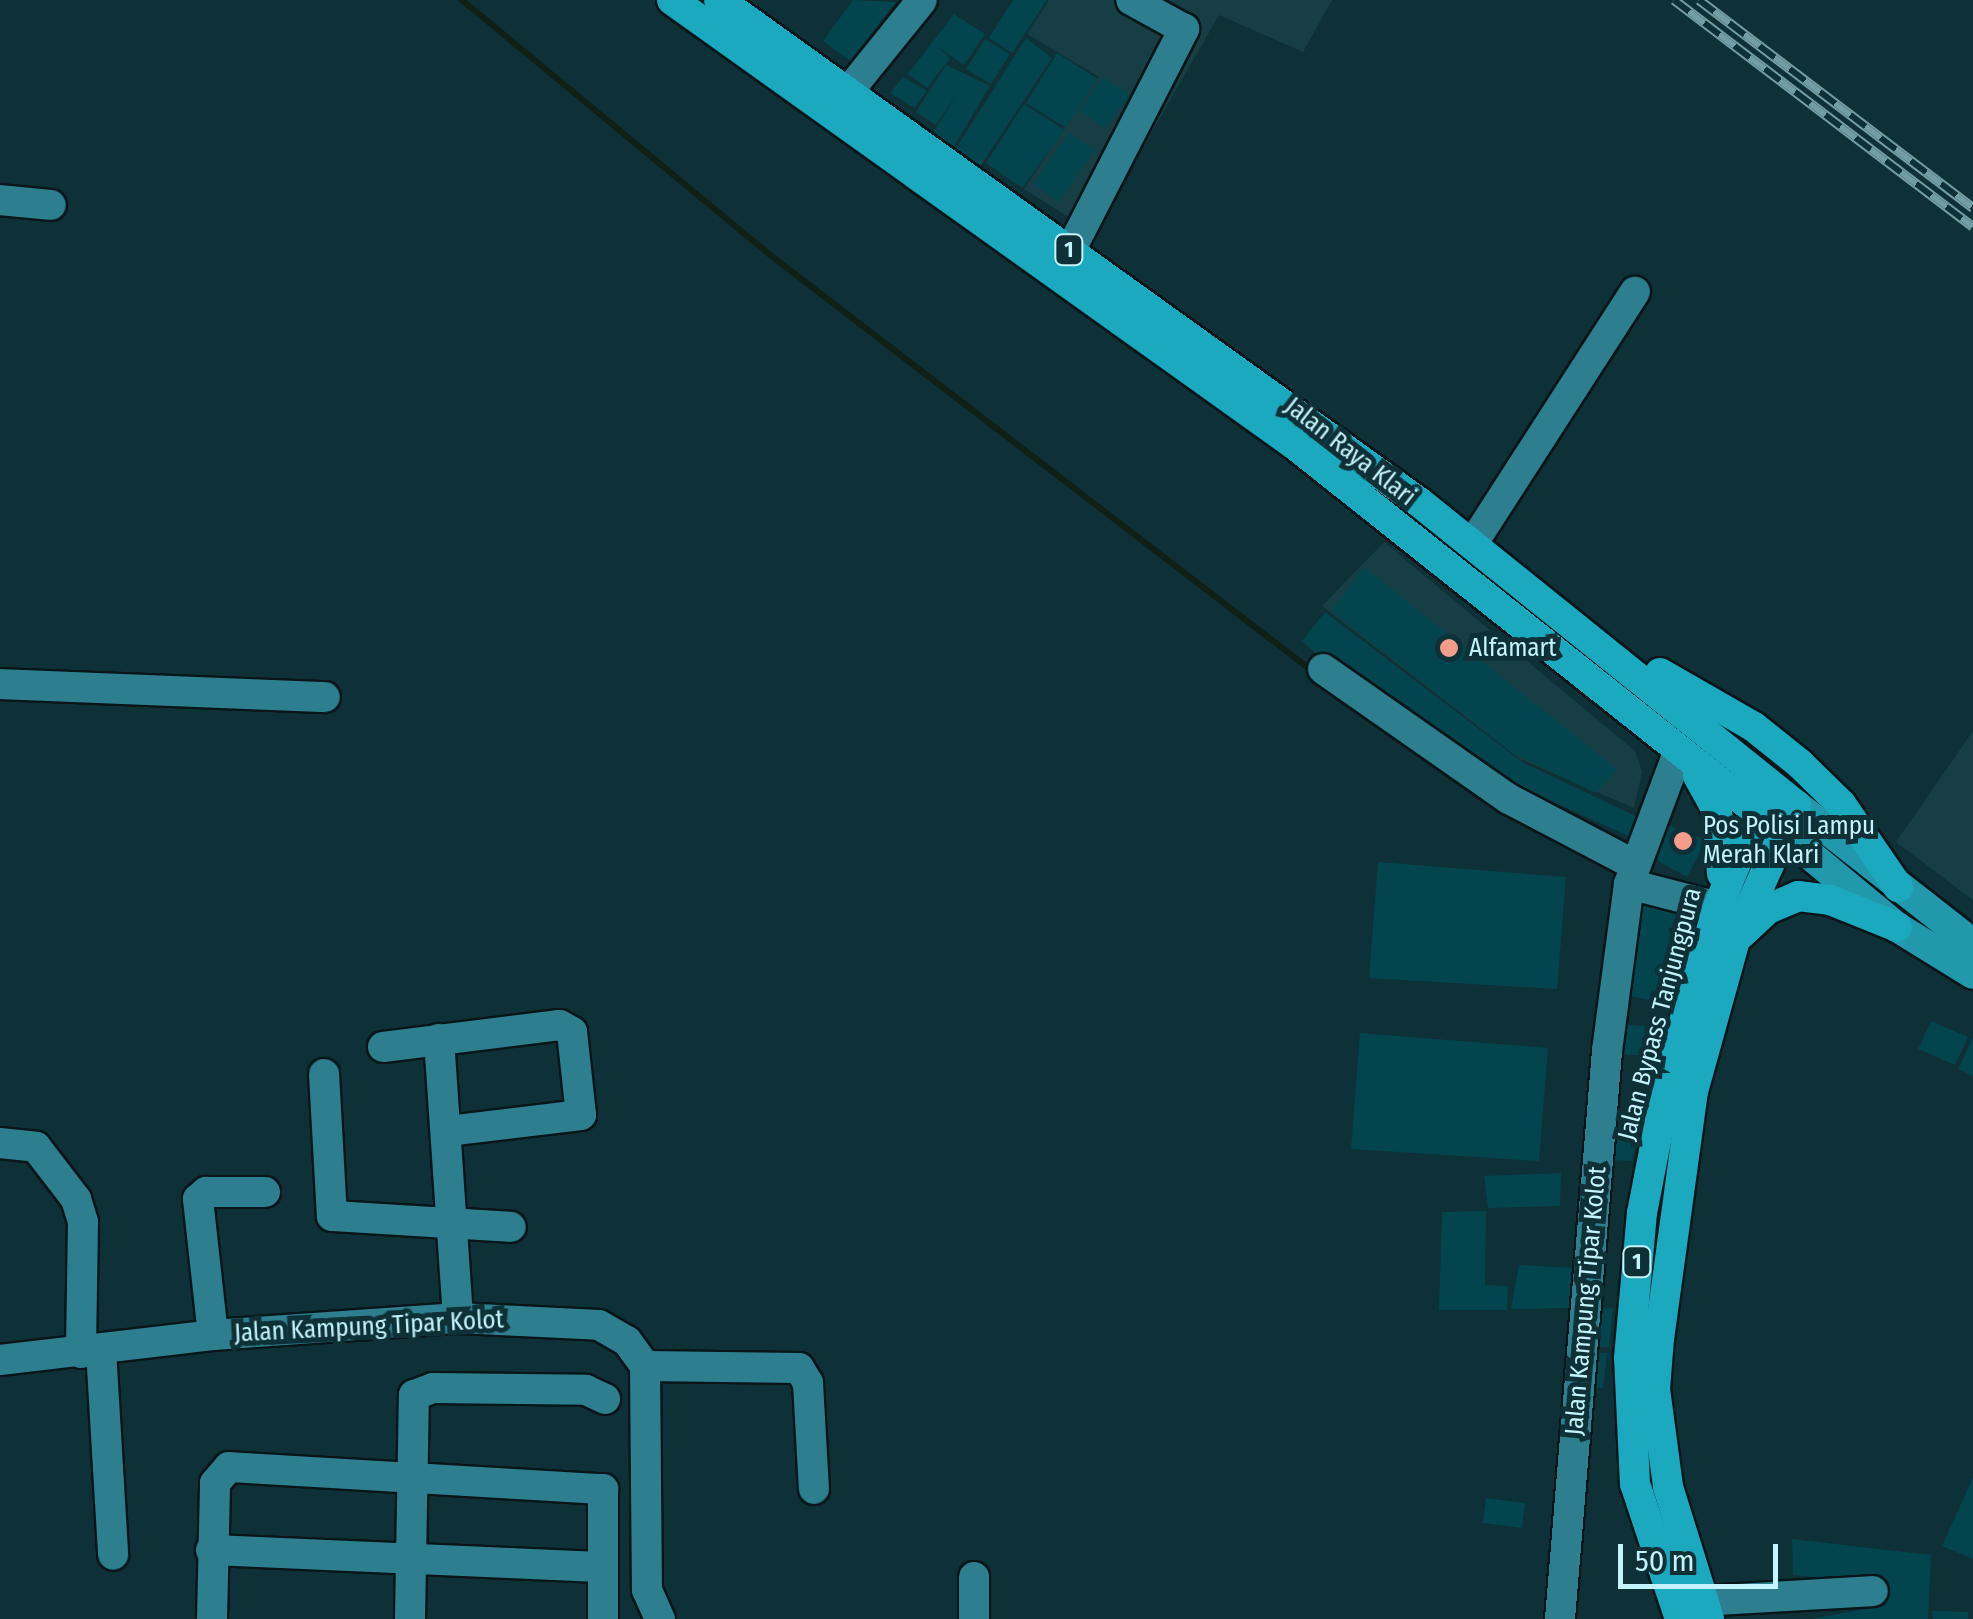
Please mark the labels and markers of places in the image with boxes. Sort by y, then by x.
place label: Alfamart [1469,633,1556,663]
marker: Alfamart [1438,637,1460,659]
place label: Pos Polisi Lampu Merah Klari [1703,812,1875,871]
marker: Pos Polisi Lampu Merah Klari [1672,830,1694,852]

